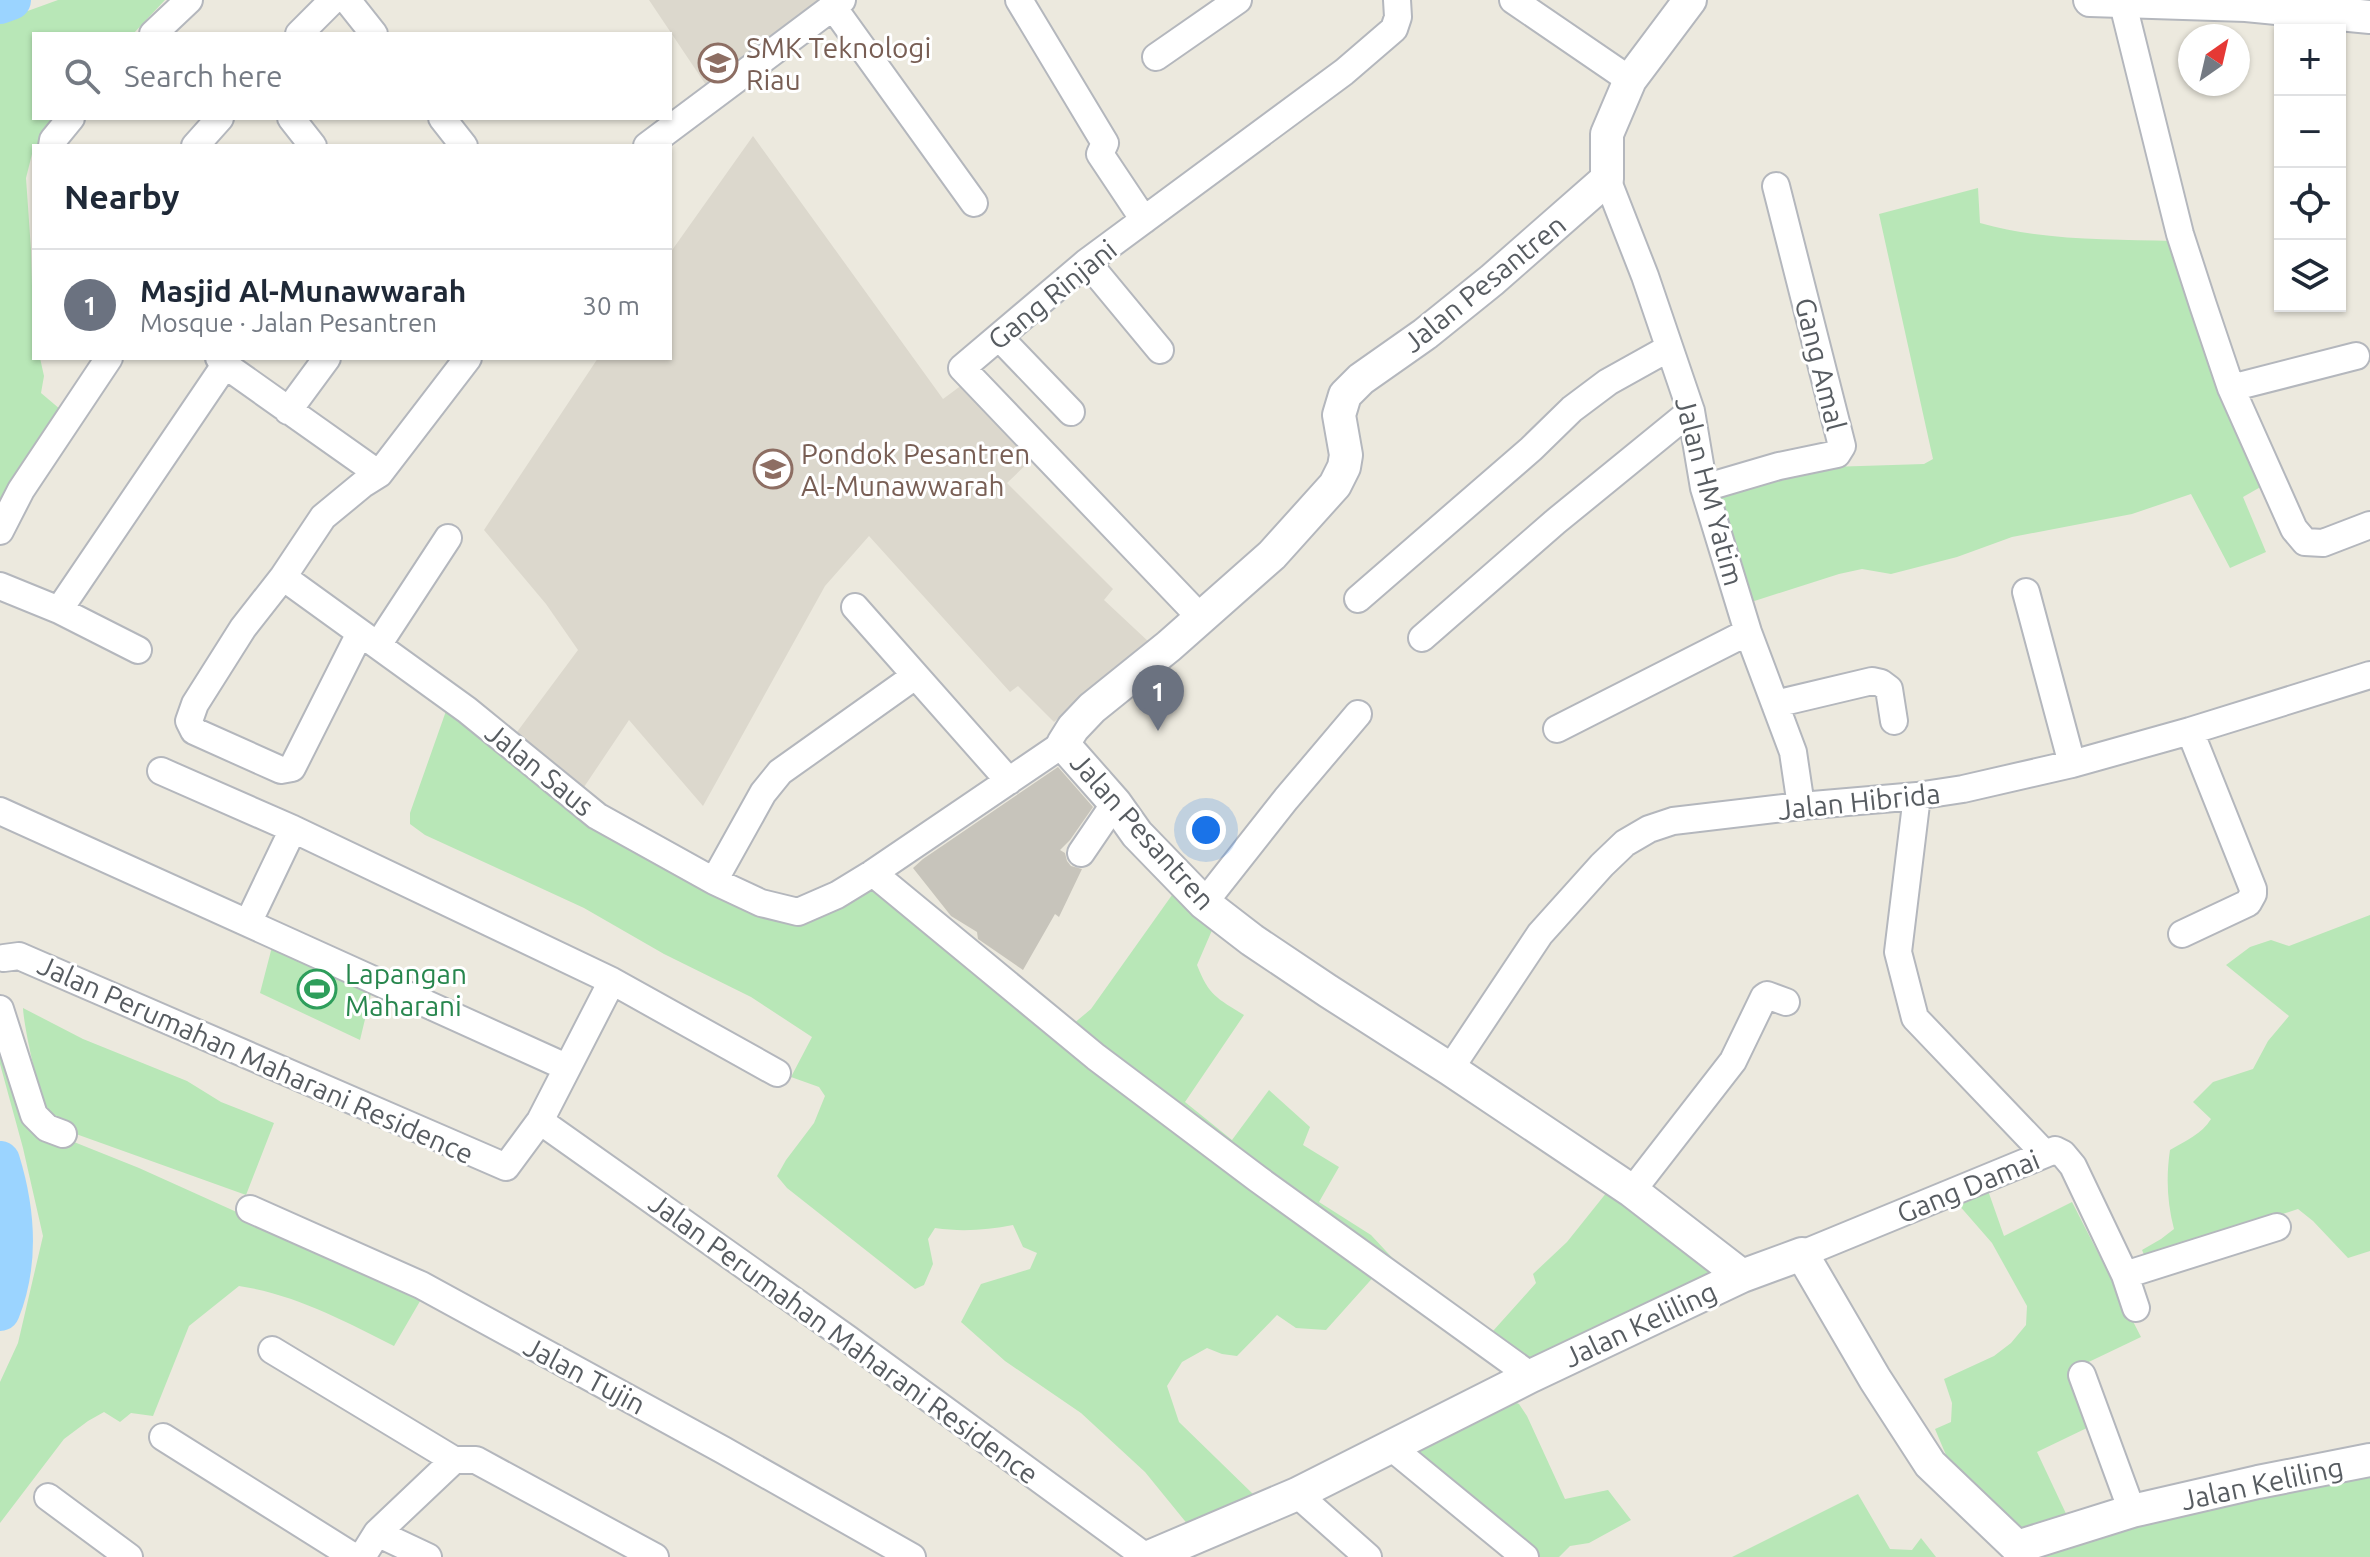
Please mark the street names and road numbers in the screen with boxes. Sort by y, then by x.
street label: Jalan Pesantren [1397,208,1571,358]
street label: Gang Rinjani [982,233,1122,355]
street label: Gang Amal [1790,294,1852,434]
street label: Jalan HM Yatim [1670,393,1750,589]
street label: Jalan Saus [480,716,600,822]
street label: Jalan Pesantren [1065,746,1221,916]
street label: Jalan Hibrida [1776,777,1942,825]
street label: Jalan Perumahan Maharani Residence [34,949,478,1169]
street label: Gang Damai [1892,1143,2044,1229]
street label: Jalan Perumahan Maharani Residence [643,1186,1045,1490]
street label: Jalan Keliling [1559,1275,1721,1373]
street label: Jalan Tujin [519,1330,651,1420]
street label: Jalan Keliling [2178,1451,2346,1515]

